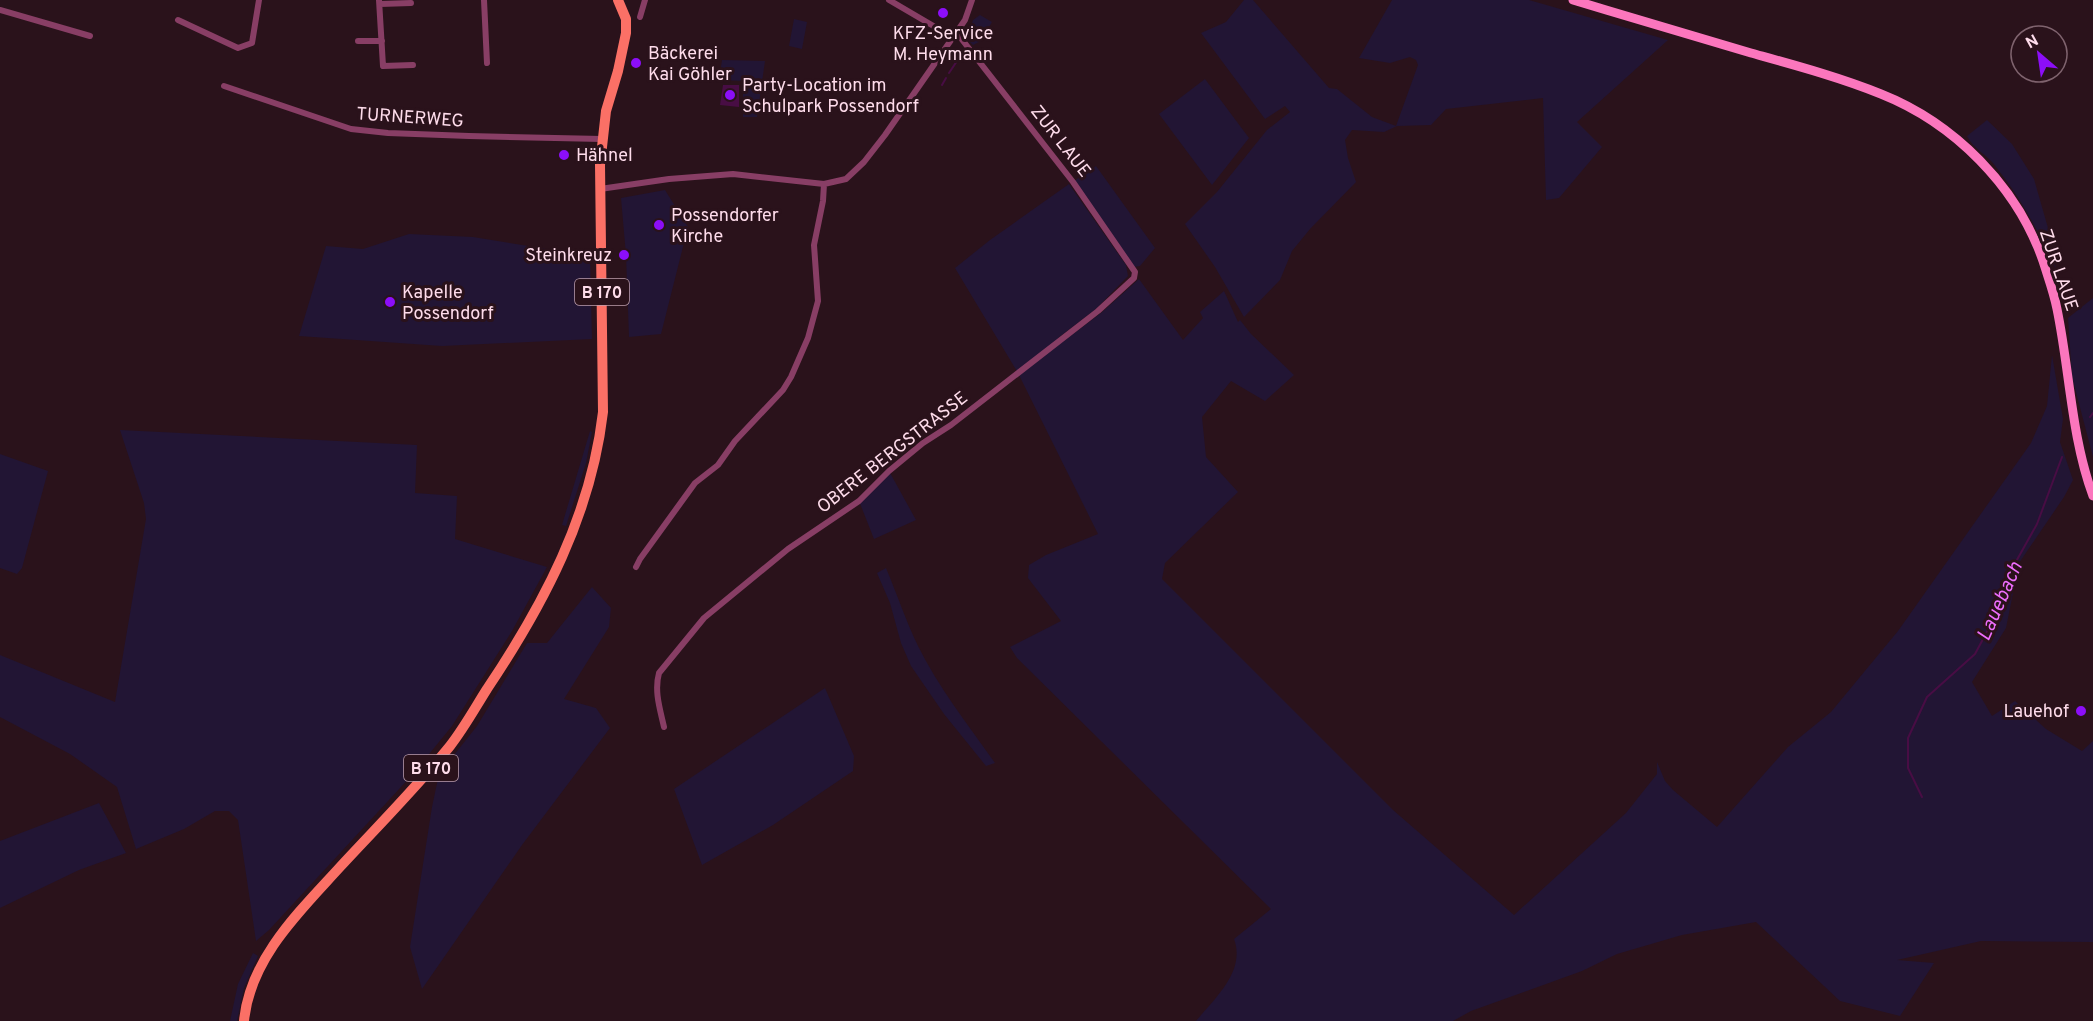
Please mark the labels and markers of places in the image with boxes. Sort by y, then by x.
marker: KFZ-Service M. Heymann [936,6,950,20]
place label: KFZ-Service M. Heymann [893,23,993,67]
place label: Bäckerei Kai Göhler [648,43,732,87]
marker: Bäckerei Kai Göhler [629,56,643,70]
place label: Party-Location im Schulpark Possendorf [742,75,919,119]
marker: Party-Location im Schulpark Possendorf [723,88,737,102]
place label: Hähnel [576,145,633,168]
marker: Hähnel [557,148,571,162]
place label: Possendorfer Kirche [671,205,779,249]
marker: Possendorfer Kirche [652,218,666,232]
place label: Steinkreuz [525,245,612,268]
marker: Steinkreuz [617,248,631,262]
place label: Kapelle Possendorf [402,282,493,326]
marker: Kapelle Possendorf [383,295,397,309]
place label: Lauehof [2003,701,2069,724]
marker: Lauehof [2074,704,2088,718]

